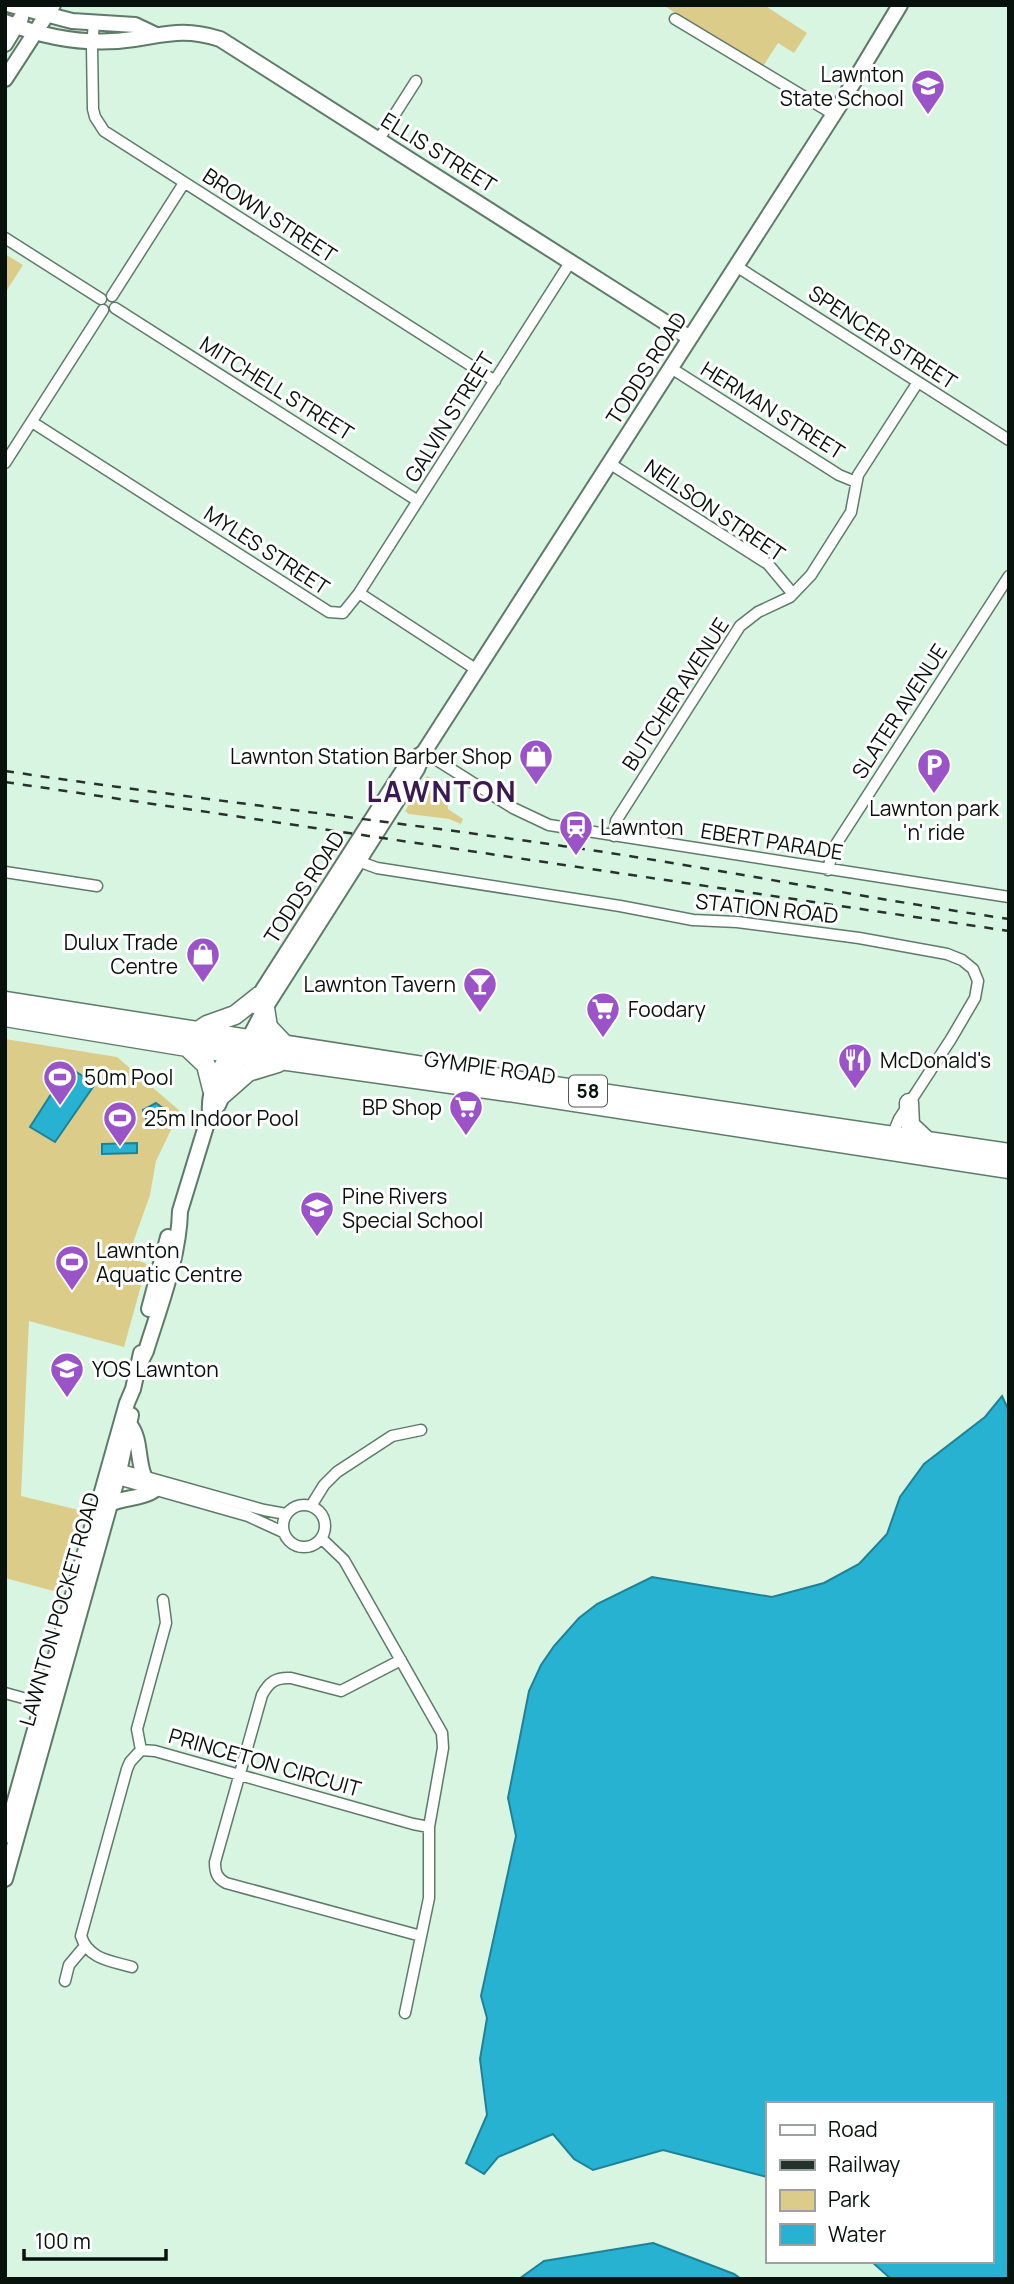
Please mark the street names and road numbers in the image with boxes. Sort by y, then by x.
street label: ELLIS STREET [376,106,502,199]
street label: BROWN STREET [198,161,343,269]
street label: SPENCER STREET [803,279,963,396]
street label: TODDS ROAD [599,306,693,430]
street label: MITCHELL STREET [195,329,360,447]
street label: GALVIN STREET [398,346,500,487]
street label: HERMAN STREET [696,355,850,466]
street label: NEILSON STREET [639,453,791,568]
street label: MYLES STREET [199,499,335,601]
street label: BUTCHER AVENUE [615,612,735,776]
street label: SLATER AVENUE [845,638,953,784]
street label: EBERT PARADE [699,816,845,866]
street label: TODDS ROAD [257,825,351,949]
street label: STATION ROAD [694,887,840,929]
street label: GYMPIE ROAD [422,1044,558,1090]
road number: 58 [569,1076,607,1106]
street label: LAWNTON POCKET ROAD [12,1489,106,1729]
street label: PRINCETON CIRCUIT [166,1721,365,1803]

